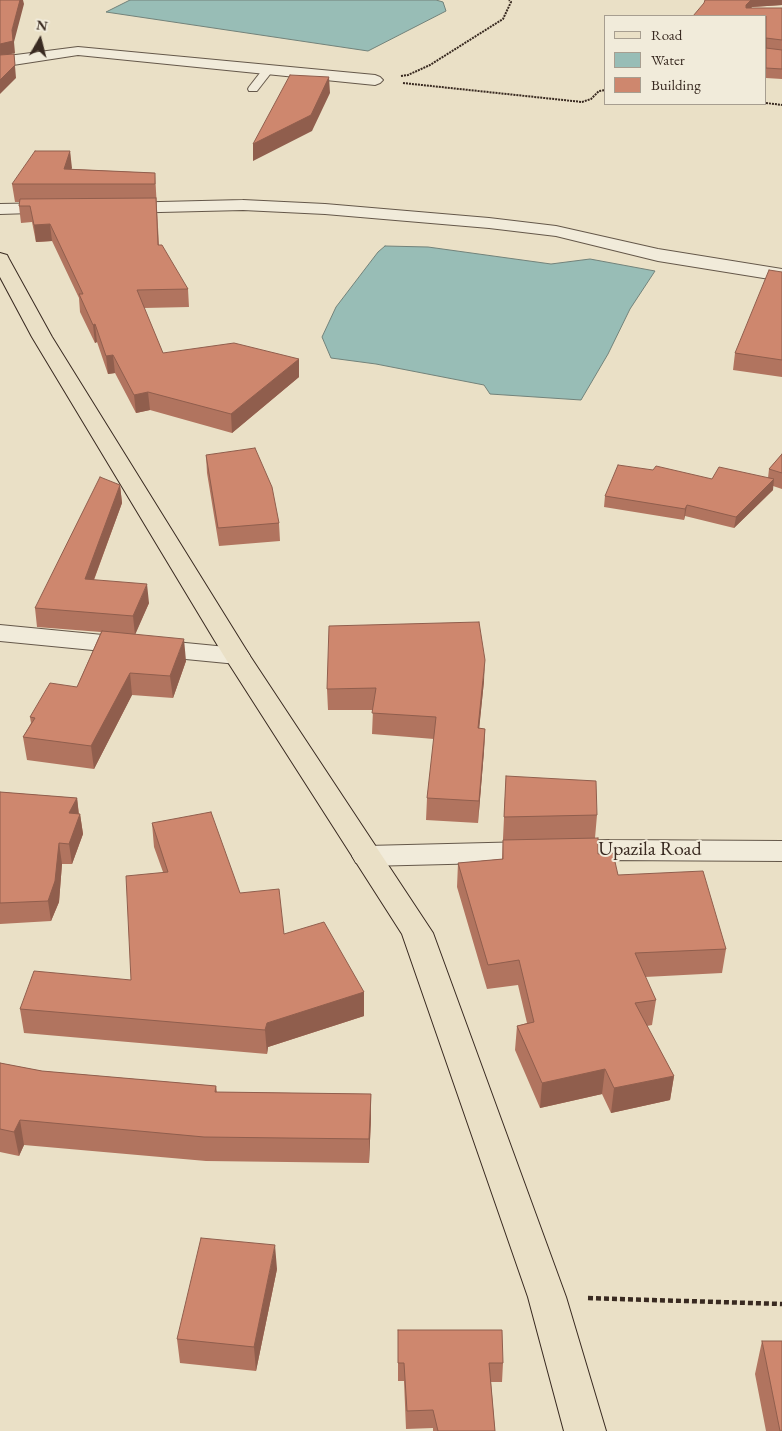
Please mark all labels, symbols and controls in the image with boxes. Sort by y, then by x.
north arrow [15,15,65,65]
text: N [35,15,49,35]
legend [604,15,767,105]
text: Road [651,25,682,44]
text: Water [651,50,685,69]
text: Building [651,75,701,94]
street label: Upazila Road [598,838,702,862]

